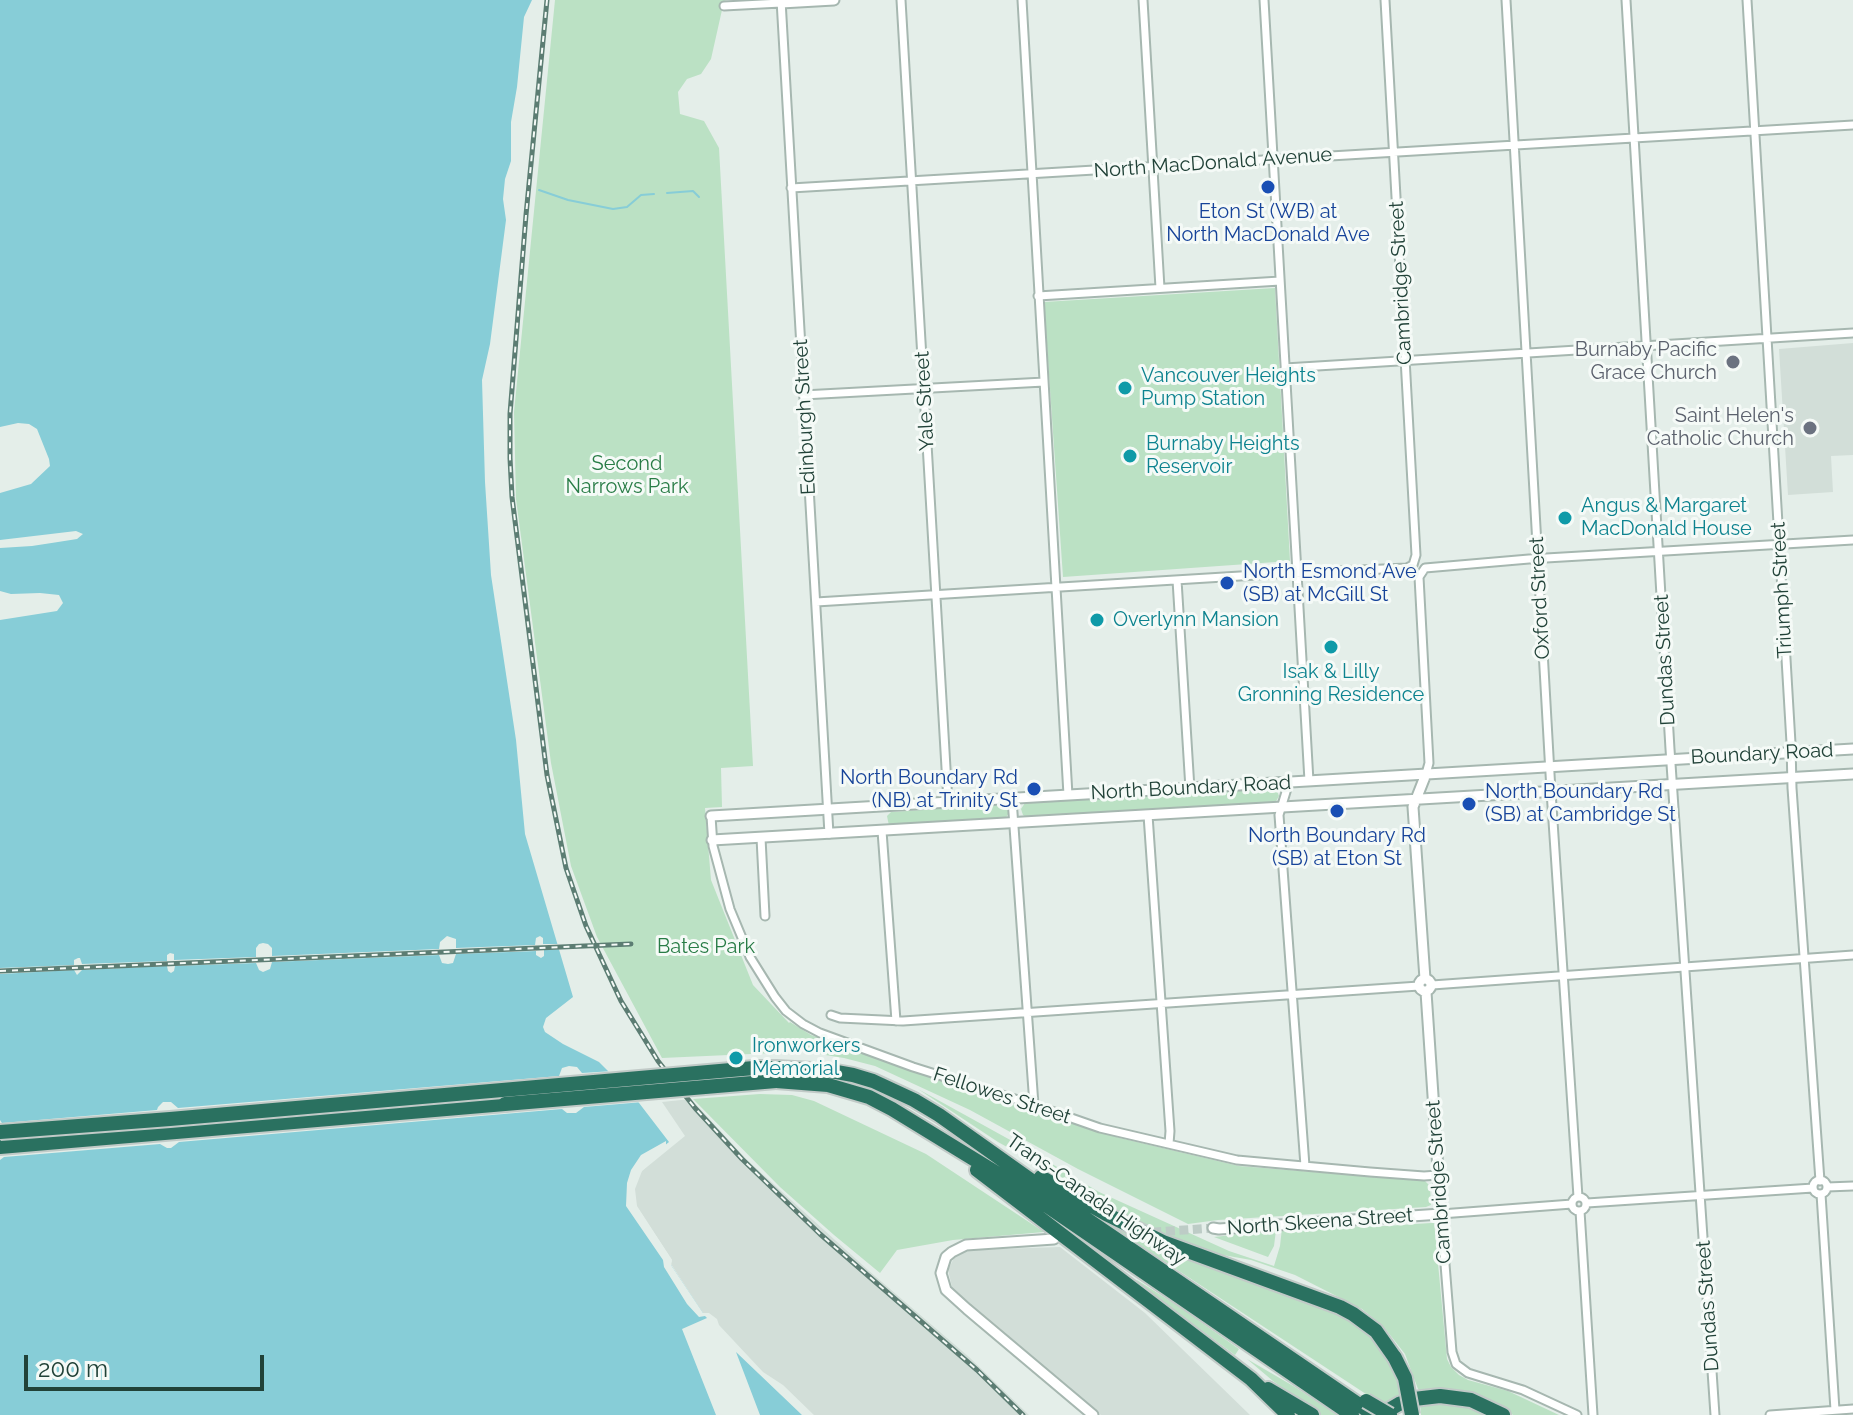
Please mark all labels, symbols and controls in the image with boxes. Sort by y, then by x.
street label: North MacDonald Avenue [1093,143,1333,183]
marker: Eton St (WB) at North MacDonald Ave [1259,178,1277,196]
place label: Eton St (WB) at North MacDonald Ave [1166,200,1370,247]
street label: Cambridge Street [1385,201,1417,365]
place label: Burnaby Pacific Grace Church [1575,338,1717,385]
street label: Edinburgh Street [789,339,821,495]
street label: Yale Street [910,351,940,451]
marker: Burnaby Pacific Grace Church [1724,353,1742,371]
place label: Vancouver Heights Pump Station [1141,364,1316,411]
marker: Vancouver Heights Pump Station [1116,379,1134,397]
place label: Saint Helen's Catholic Church [1647,404,1794,451]
marker: Saint Helen's Catholic Church [1801,419,1819,437]
place label: Burnaby Heights Reservoir [1146,432,1300,479]
marker: Burnaby Heights Reservoir [1121,447,1139,465]
park label: Second Narrows Park [565,452,689,499]
place label: Angus & Margaret MacDonald House [1581,494,1752,541]
marker: Angus & Margaret MacDonald House [1556,509,1574,527]
street label: Triumph Street [1766,521,1798,659]
street label: Oxford Street [1525,536,1555,660]
place label: North Esmond Ave (SB) at McGill St [1243,560,1417,607]
marker: North Esmond Ave (SB) at McGill St [1218,574,1236,592]
street label: Dundas Street [1650,594,1680,726]
place label: Overlynn Mansion [1113,608,1279,632]
marker: Overlynn Mansion [1088,611,1106,629]
marker: Isak & Lilly Gronning Residence [1322,638,1340,656]
place label: Isak & Lilly Gronning Residence [1238,660,1424,707]
street label: Boundary Road [1690,738,1834,770]
place label: North Boundary Rd (NB) at Trinity St [840,766,1018,813]
street label: North Boundary Road [1090,771,1292,805]
marker: North Boundary Rd (NB) at Trinity St [1025,780,1043,798]
place label: North Boundary Rd (SB) at Cambridge St [1485,780,1676,827]
marker: North Boundary Rd (SB) at Cambridge St [1460,795,1478,813]
marker: North Boundary Rd (SB) at Eton St [1328,802,1346,820]
place label: North Boundary Rd (SB) at Eton St [1248,824,1426,871]
park label: Bates Park [657,935,755,959]
place label: Ironworkers Memorial [752,1034,860,1081]
marker: Ironworkers Memorial [727,1049,745,1067]
street label: Fellowes Street [930,1062,1074,1130]
street label: Cambridge Street [1421,1099,1457,1265]
street label: Trans-Canada Highway [1001,1129,1191,1271]
street label: North Skeena Street [1226,1204,1414,1240]
street label: Dundas Street [1691,1240,1725,1372]
scale bar [28,1339,268,1389]
text: 200 m [38,1354,108,1383]

